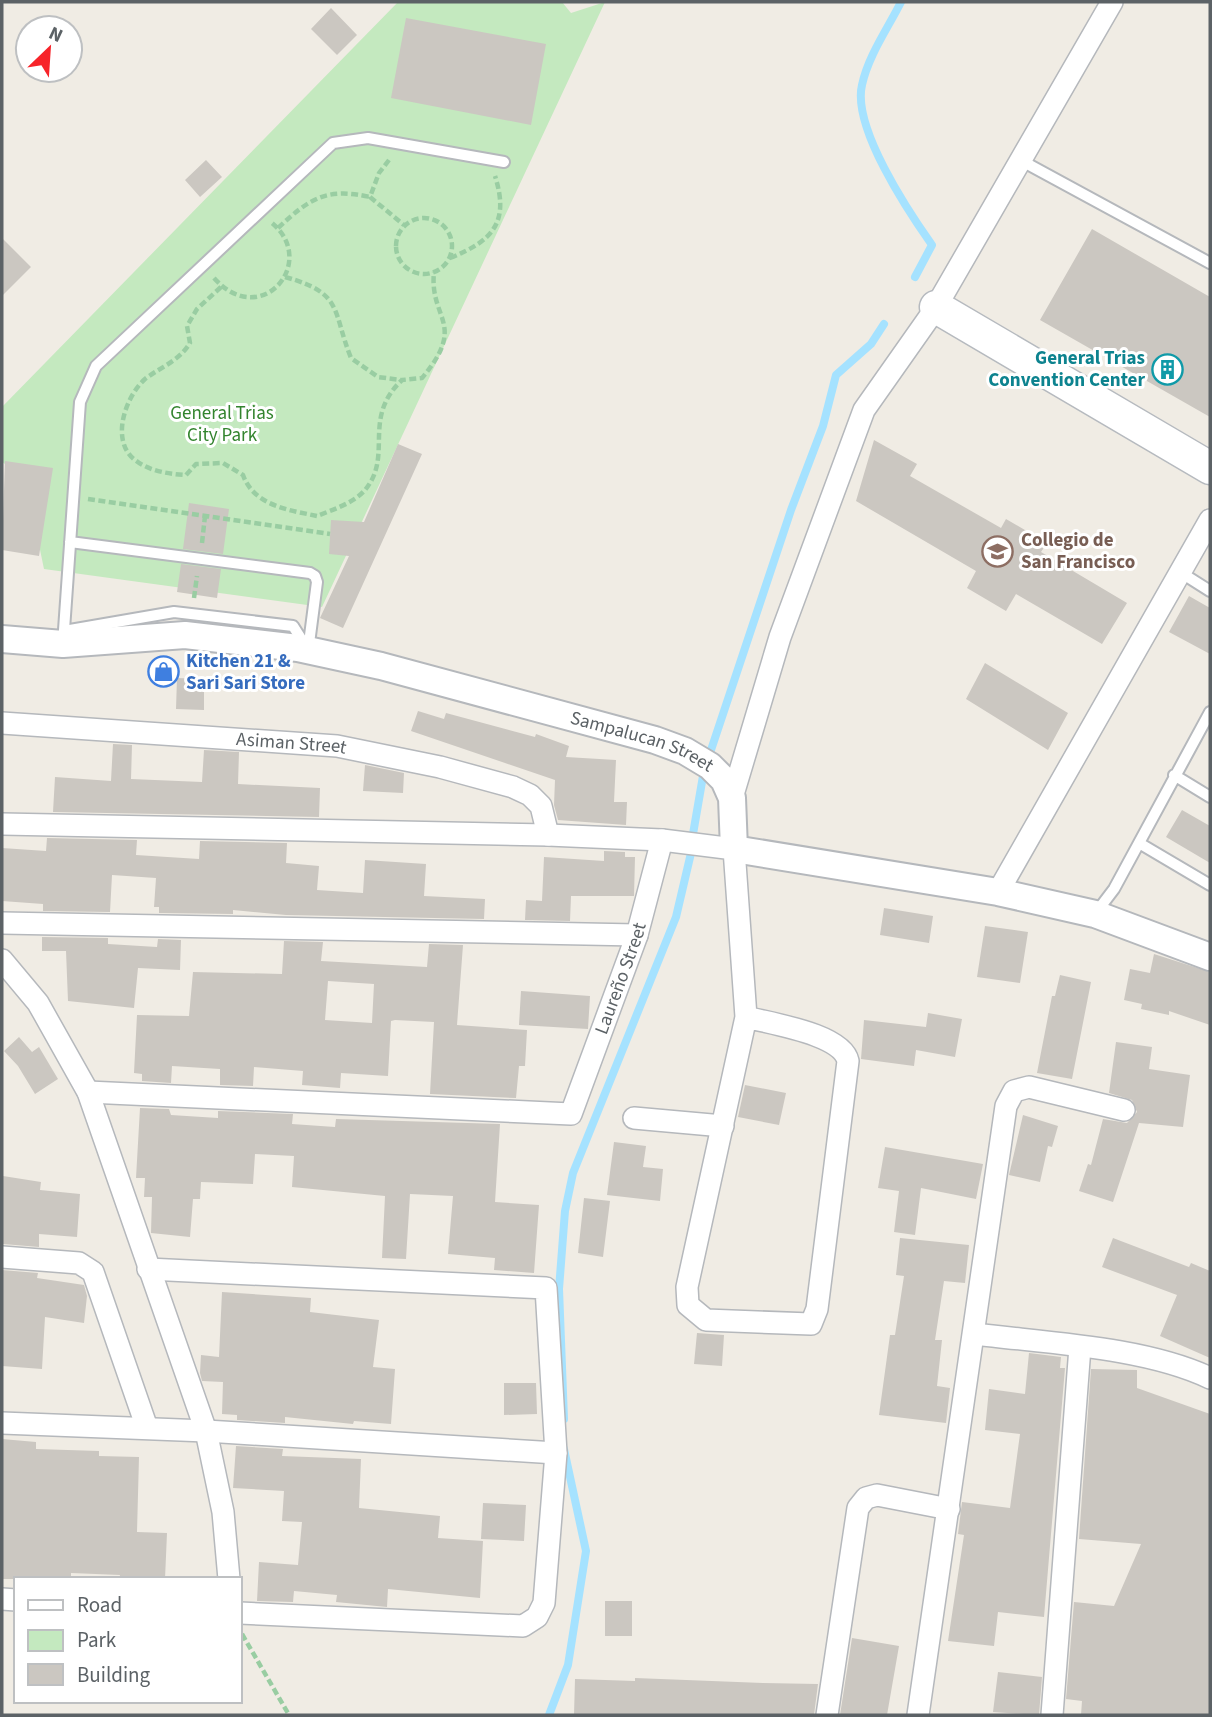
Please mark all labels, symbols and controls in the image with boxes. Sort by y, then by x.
north arrow [14,14,84,84]
text: N [44,20,67,50]
place label: General Trias Convention Center [988,345,1145,394]
building icon: General Trias Convention Center [1151,352,1185,386]
park label: General Trias City Park [170,400,274,449]
place label: Collegio de San Francisco [1021,527,1135,576]
school or university icon: Collegio de San Francisco [981,534,1015,568]
place label: Kitchen 21 & Sari Sari Store [186,648,305,697]
shop icon: Kitchen 21 & Sari Sari Store [146,655,180,689]
street label: Sampalucan Street [567,704,719,779]
street label: Asiman Street [235,726,350,761]
street label: Laureño Street [588,919,653,1038]
legend [14,1577,242,1703]
text: Road [77,1590,122,1620]
text: Park [77,1625,117,1655]
text: Building [77,1660,151,1690]

